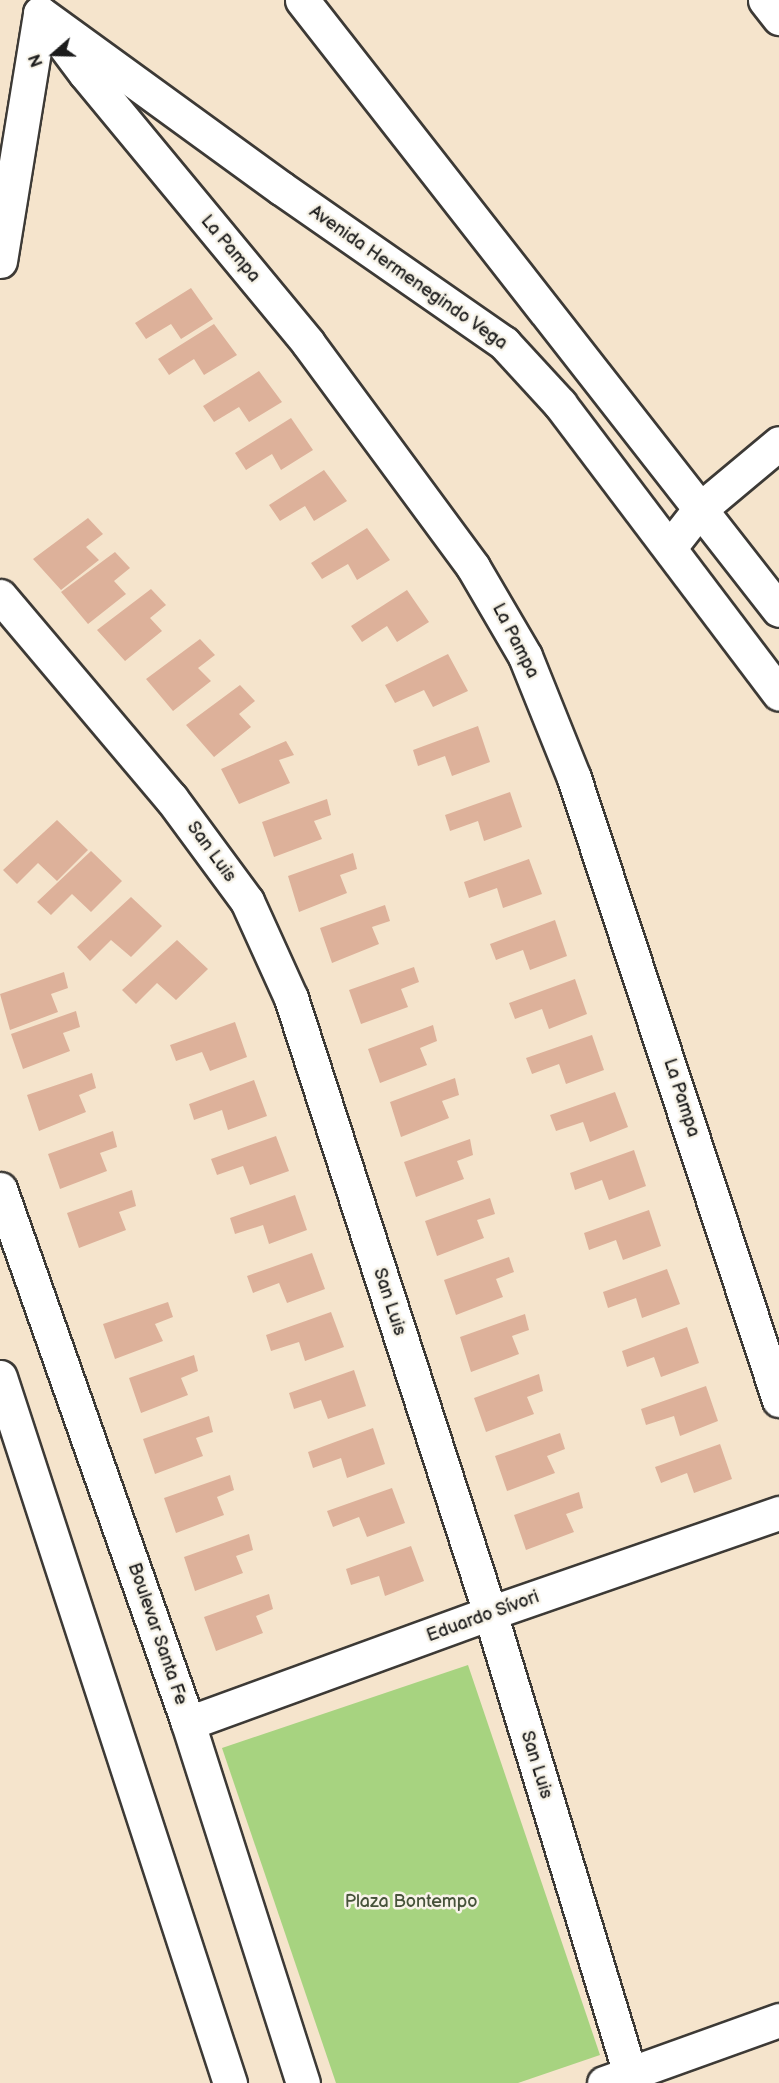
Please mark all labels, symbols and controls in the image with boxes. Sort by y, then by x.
north arrow [24,24,84,84]
text: N [26,51,48,69]
street label: Avenida Hermenegindo Vega [305,201,511,355]
street label: La Pampa [196,211,264,287]
street label: La Pampa [487,600,543,682]
street label: San Luis [182,818,240,886]
street label: La Pampa [658,1056,704,1140]
street label: San Luis [368,1266,410,1338]
street label: Boulevar Santa Fe [123,1560,191,1708]
street label: Eduardo Sívori [424,1587,542,1647]
street label: San Luis [515,1729,557,1801]
park label: Plaza Bontempo [345,1891,477,1913]

